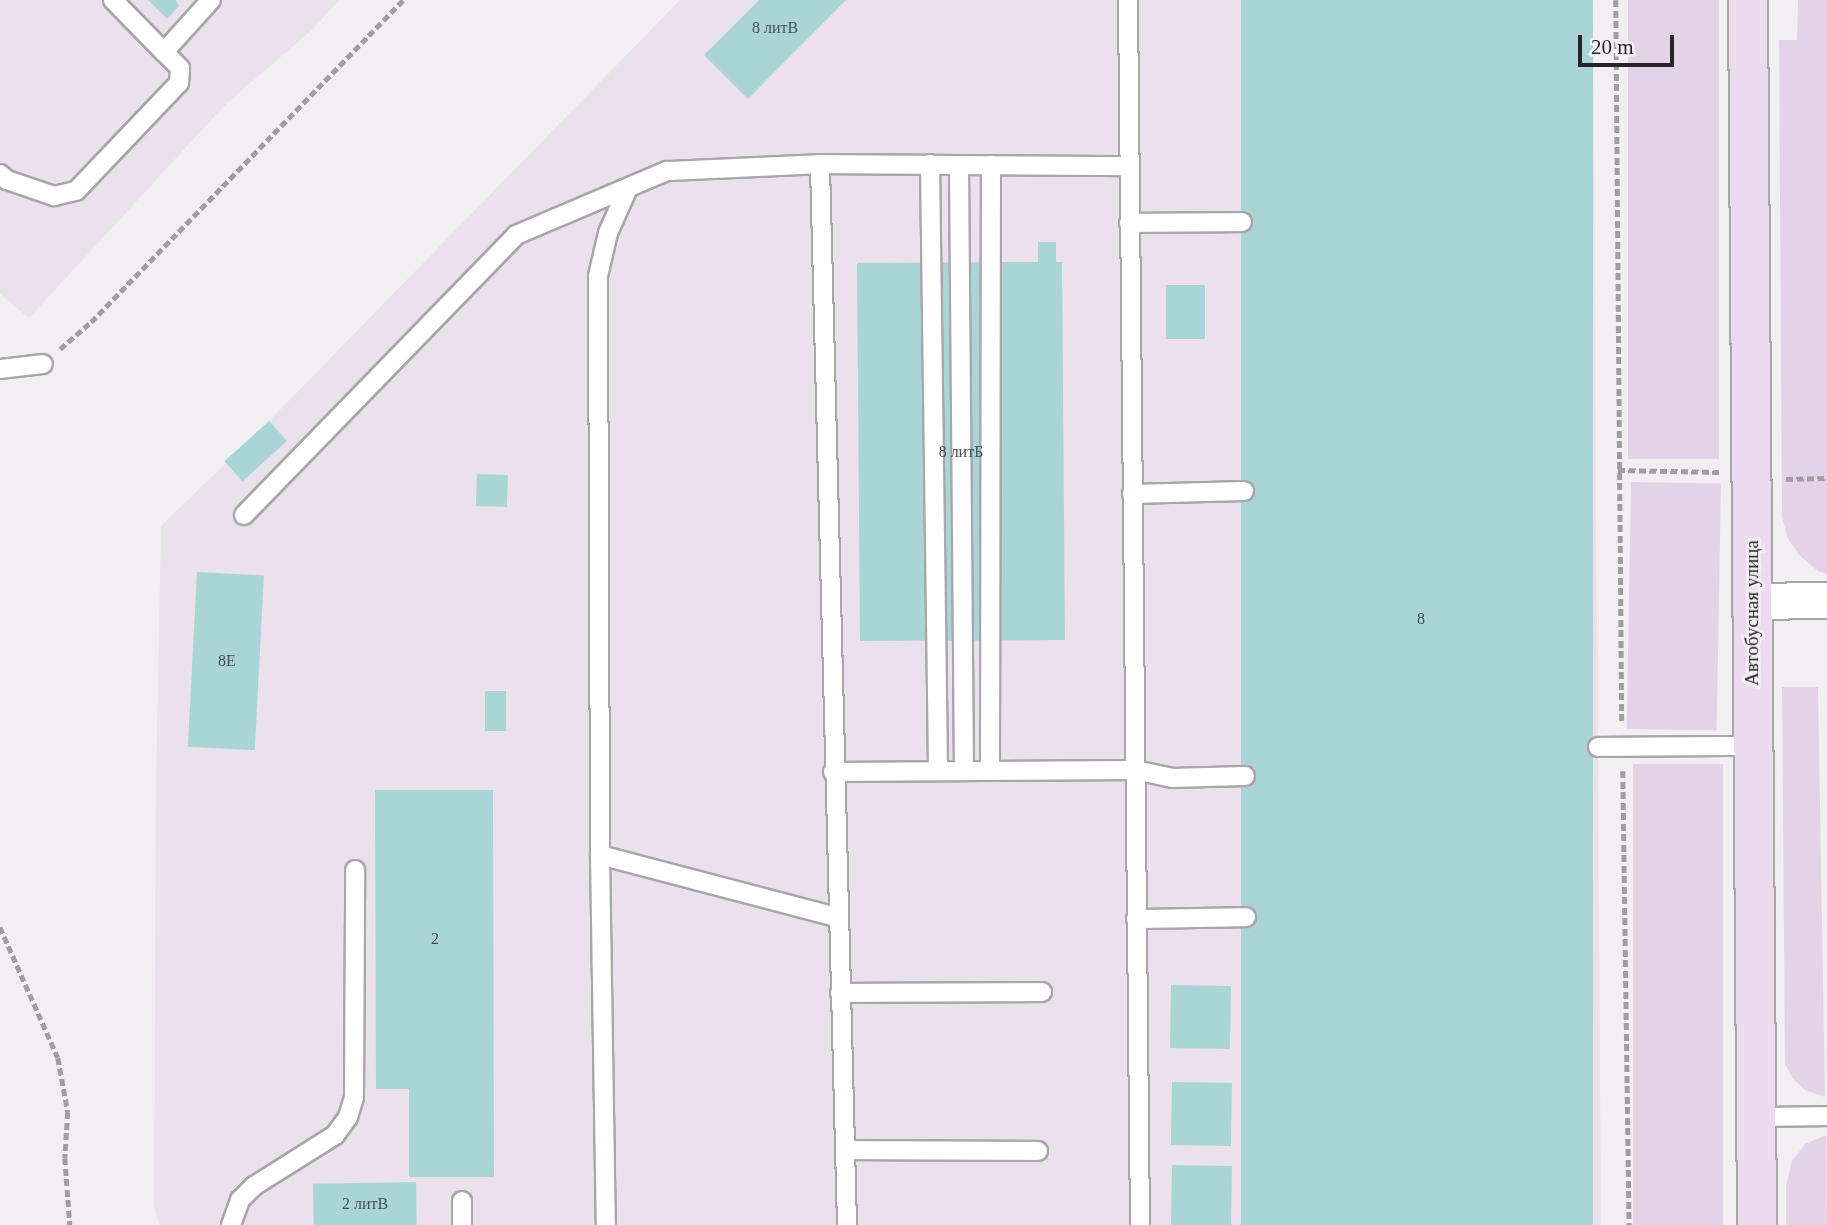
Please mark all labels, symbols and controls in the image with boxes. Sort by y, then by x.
house number: 8 литВ [752,18,798,38]
scale bar [1582,21,1678,65]
text: 20 m [1591,35,1634,59]
house number: 8 литБ [939,442,983,462]
street label: Автобусная улица [1741,540,1763,686]
house number: 8 [1417,609,1425,629]
house number: 8Е [218,651,236,671]
house number: 2 [431,929,439,949]
house number: 2 литВ [342,1194,388,1214]

